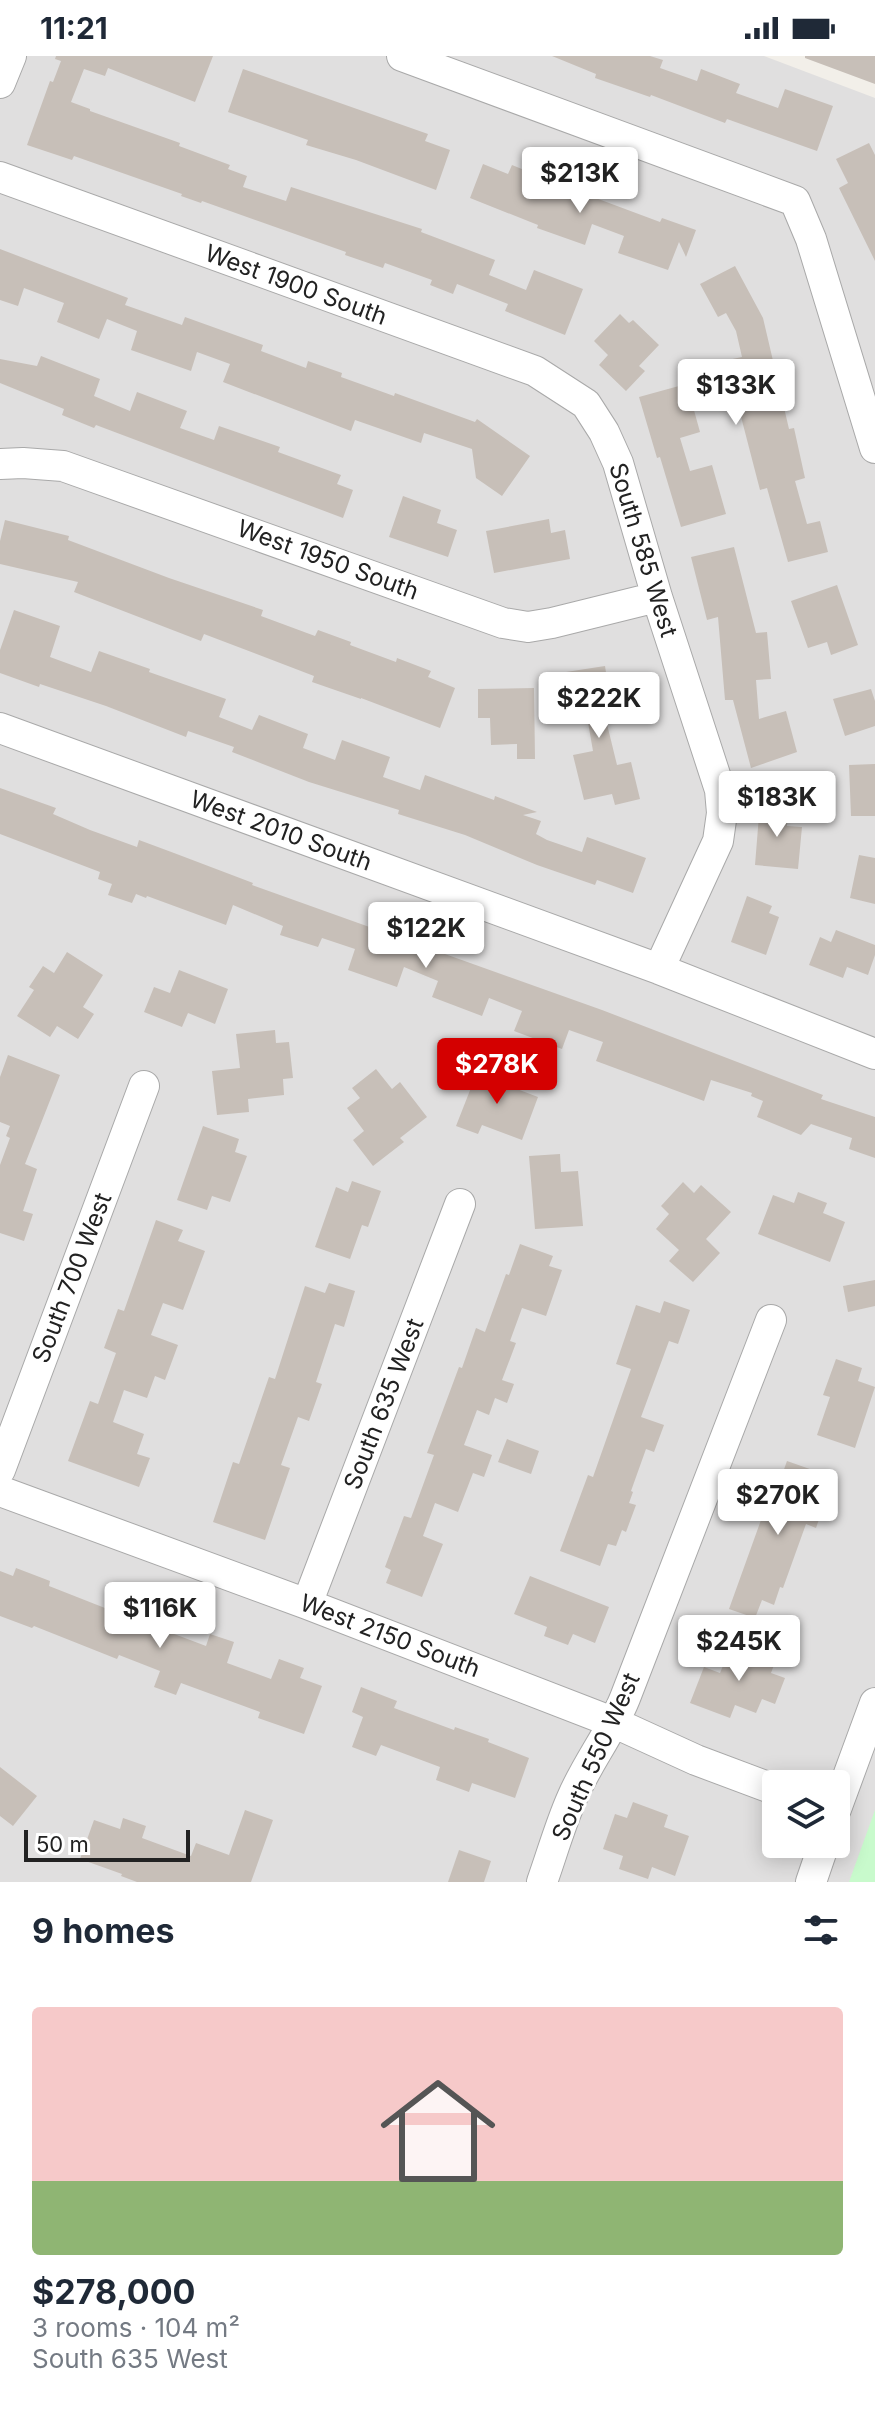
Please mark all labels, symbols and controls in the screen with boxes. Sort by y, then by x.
text: 11:21 [40,10,108,46]
pin: $213K [524,147,636,215]
text: $213K [540,157,620,188]
street label: West 1900 South [201,238,391,331]
pin: $133K [680,359,792,427]
text: $133K [696,369,776,400]
street label: South 585 West [603,459,684,641]
street label: West 1950 South [234,513,423,606]
pin: $222K [543,672,655,740]
text: $222K [557,682,641,713]
pin: $183K [721,771,833,839]
text: $183K [737,781,817,812]
street label: West 2010 South [186,784,376,877]
pin: $122K [370,902,482,970]
text: $122K [386,912,466,943]
pin: $278K [441,1038,553,1106]
text: $278K [455,1048,539,1079]
street label: South 700 West [26,1188,117,1367]
street label: South 635 West [338,1314,430,1493]
pin: $270K [722,1469,834,1537]
text: $270K [736,1479,820,1510]
pin: $116K [104,1582,216,1650]
street label: West 2150 South [296,1588,484,1683]
text: $116K [122,1592,198,1623]
pin: $245K [683,1615,795,1683]
text: $245K [696,1625,782,1656]
street label: South 550 West [546,1668,646,1845]
map controls [762,1770,850,1858]
button: layers [762,1770,850,1858]
scale bar [24,1826,190,1862]
text: 50 m [36,1831,89,1857]
icon: filters [799,1908,843,1952]
text: 9 homes [32,1910,174,1951]
icon: home [366,2059,510,2203]
text: $278,000 [32,2271,196,2312]
text: 3 rooms · 104 m² [32,2312,240,2343]
text: South 635 West [32,2343,228,2374]

